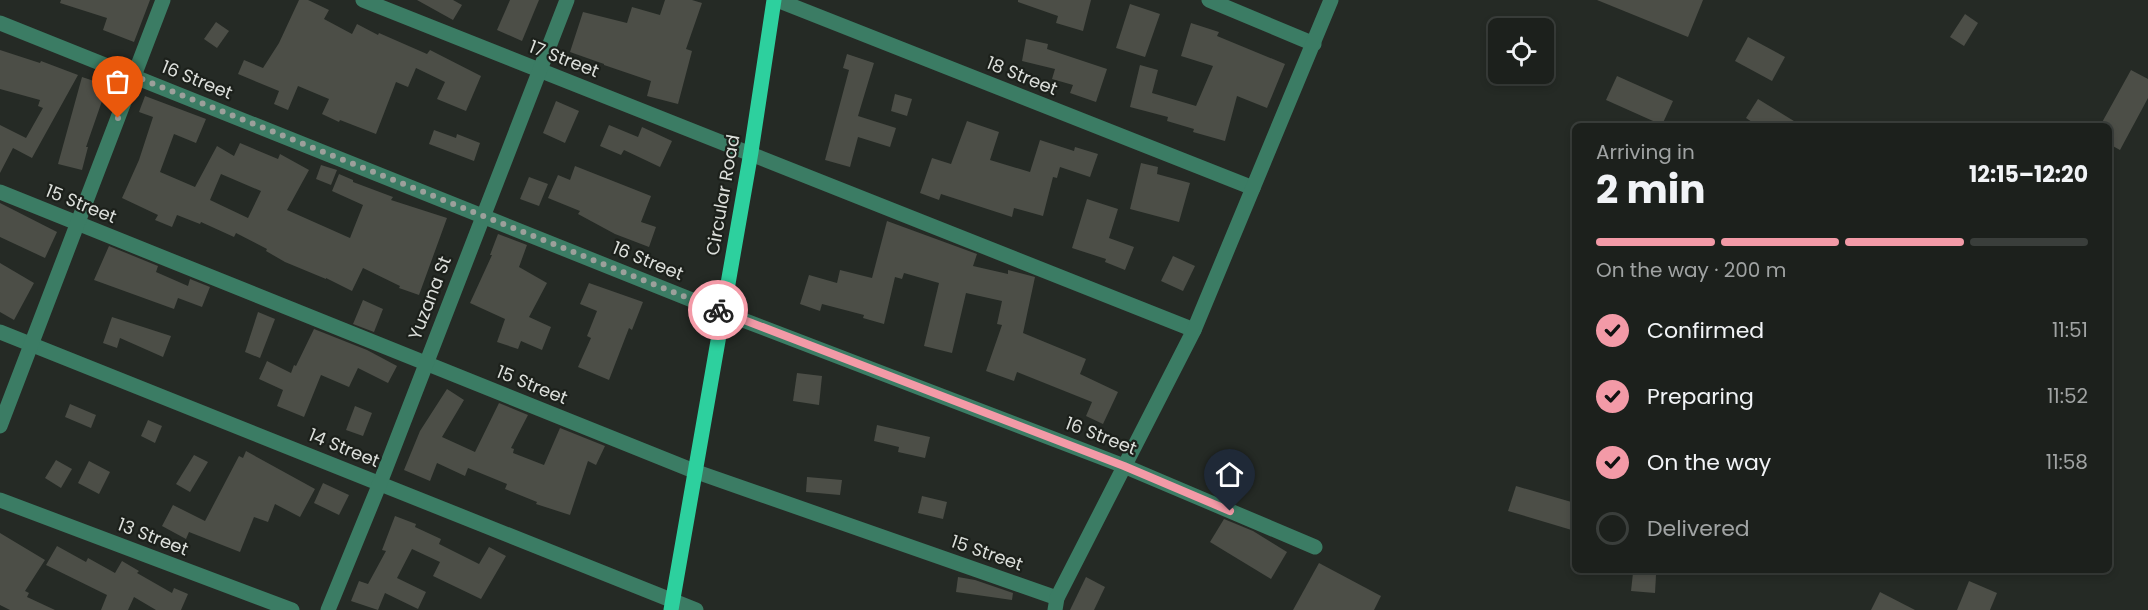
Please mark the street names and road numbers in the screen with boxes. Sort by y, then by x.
street label: 17 Street [526,34,603,83]
street label: 18 Street [983,50,1061,101]
street label: 16 Street [158,54,237,105]
street label: Circular Road [700,132,745,257]
street label: 15 Street [42,178,120,229]
street label: 16 Street [609,235,688,286]
street label: Yuzana St [402,252,457,343]
street label: 15 Street [493,359,571,410]
street label: 16 Street [1062,410,1141,461]
street label: 14 Street [305,422,383,473]
street label: 13 Street [114,512,192,561]
street label: 15 Street [948,529,1026,576]

